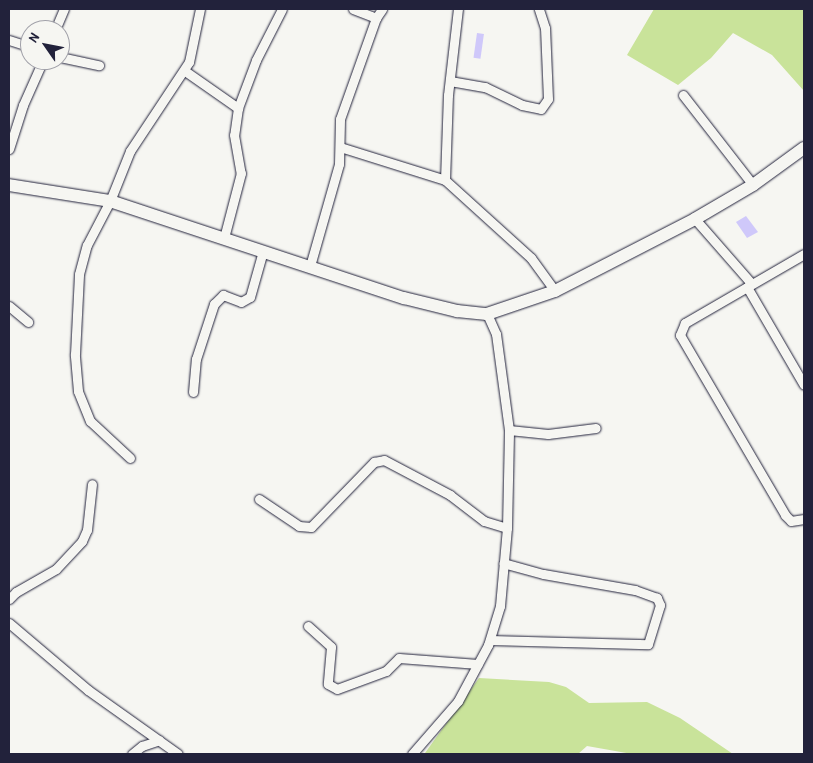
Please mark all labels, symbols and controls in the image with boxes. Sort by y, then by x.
north arrow [20,20,70,70]
text: N [23,29,43,45]

